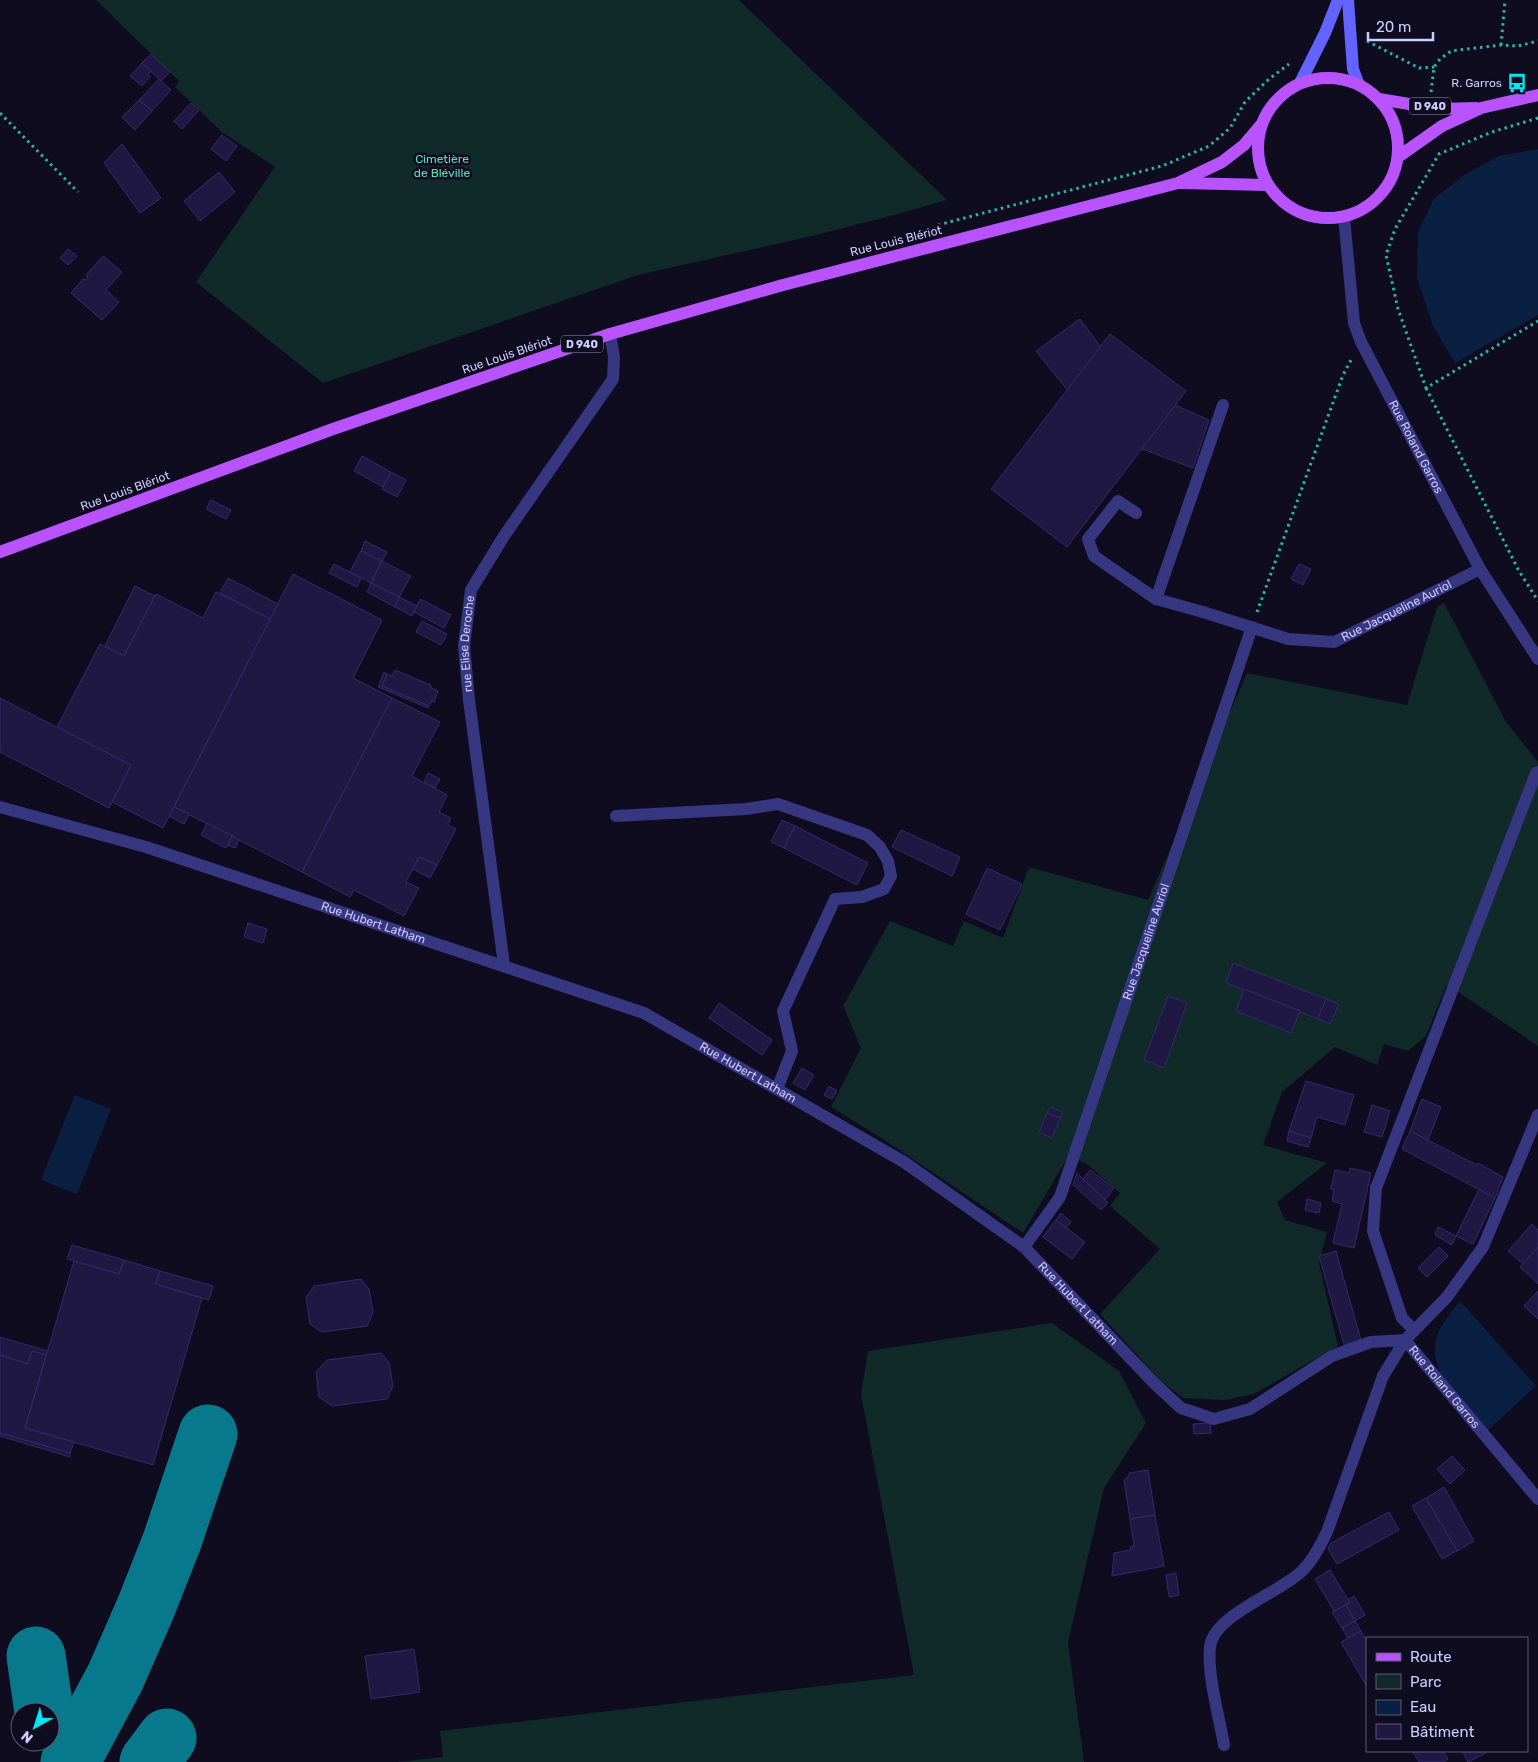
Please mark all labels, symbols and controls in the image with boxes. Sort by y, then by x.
scale bar [1368,10,1433,42]
text: 20 m [1376,18,1411,36]
bus stop icon: R. Garros [1506,72,1528,94]
place label: R. Garros [1451,76,1502,90]
road number: D 940 [1409,98,1451,114]
park label: Cimetière de Bléville [414,152,470,180]
street label: Rue Louis Blériot [849,223,944,259]
street label: Rue Louis Blériot [460,333,554,377]
road number: D 940 [561,336,603,352]
street label: Rue Roland Garros [1386,398,1446,496]
street label: Rue Louis Blériot [78,468,172,514]
street label: Rue Jacqueline Auriol [1339,577,1454,644]
street label: rue Elise Deroche [457,594,477,693]
street label: Rue Jacqueline Auriol [1120,882,1172,1002]
street label: Rue Hubert Latham [319,899,427,947]
street label: Rue Hubert Latham [697,1039,799,1106]
street label: Rue Hubert Latham [1035,1259,1121,1348]
street label: Rue Roland Garros [1406,1343,1483,1431]
legend [1366,1637,1528,1752]
text: Route [1410,1648,1452,1666]
text: Parc [1410,1673,1442,1691]
text: Eau [1410,1698,1436,1716]
north arrow [10,1702,60,1752]
text: Bâtiment [1410,1723,1474,1741]
text: N [18,1727,36,1746]

